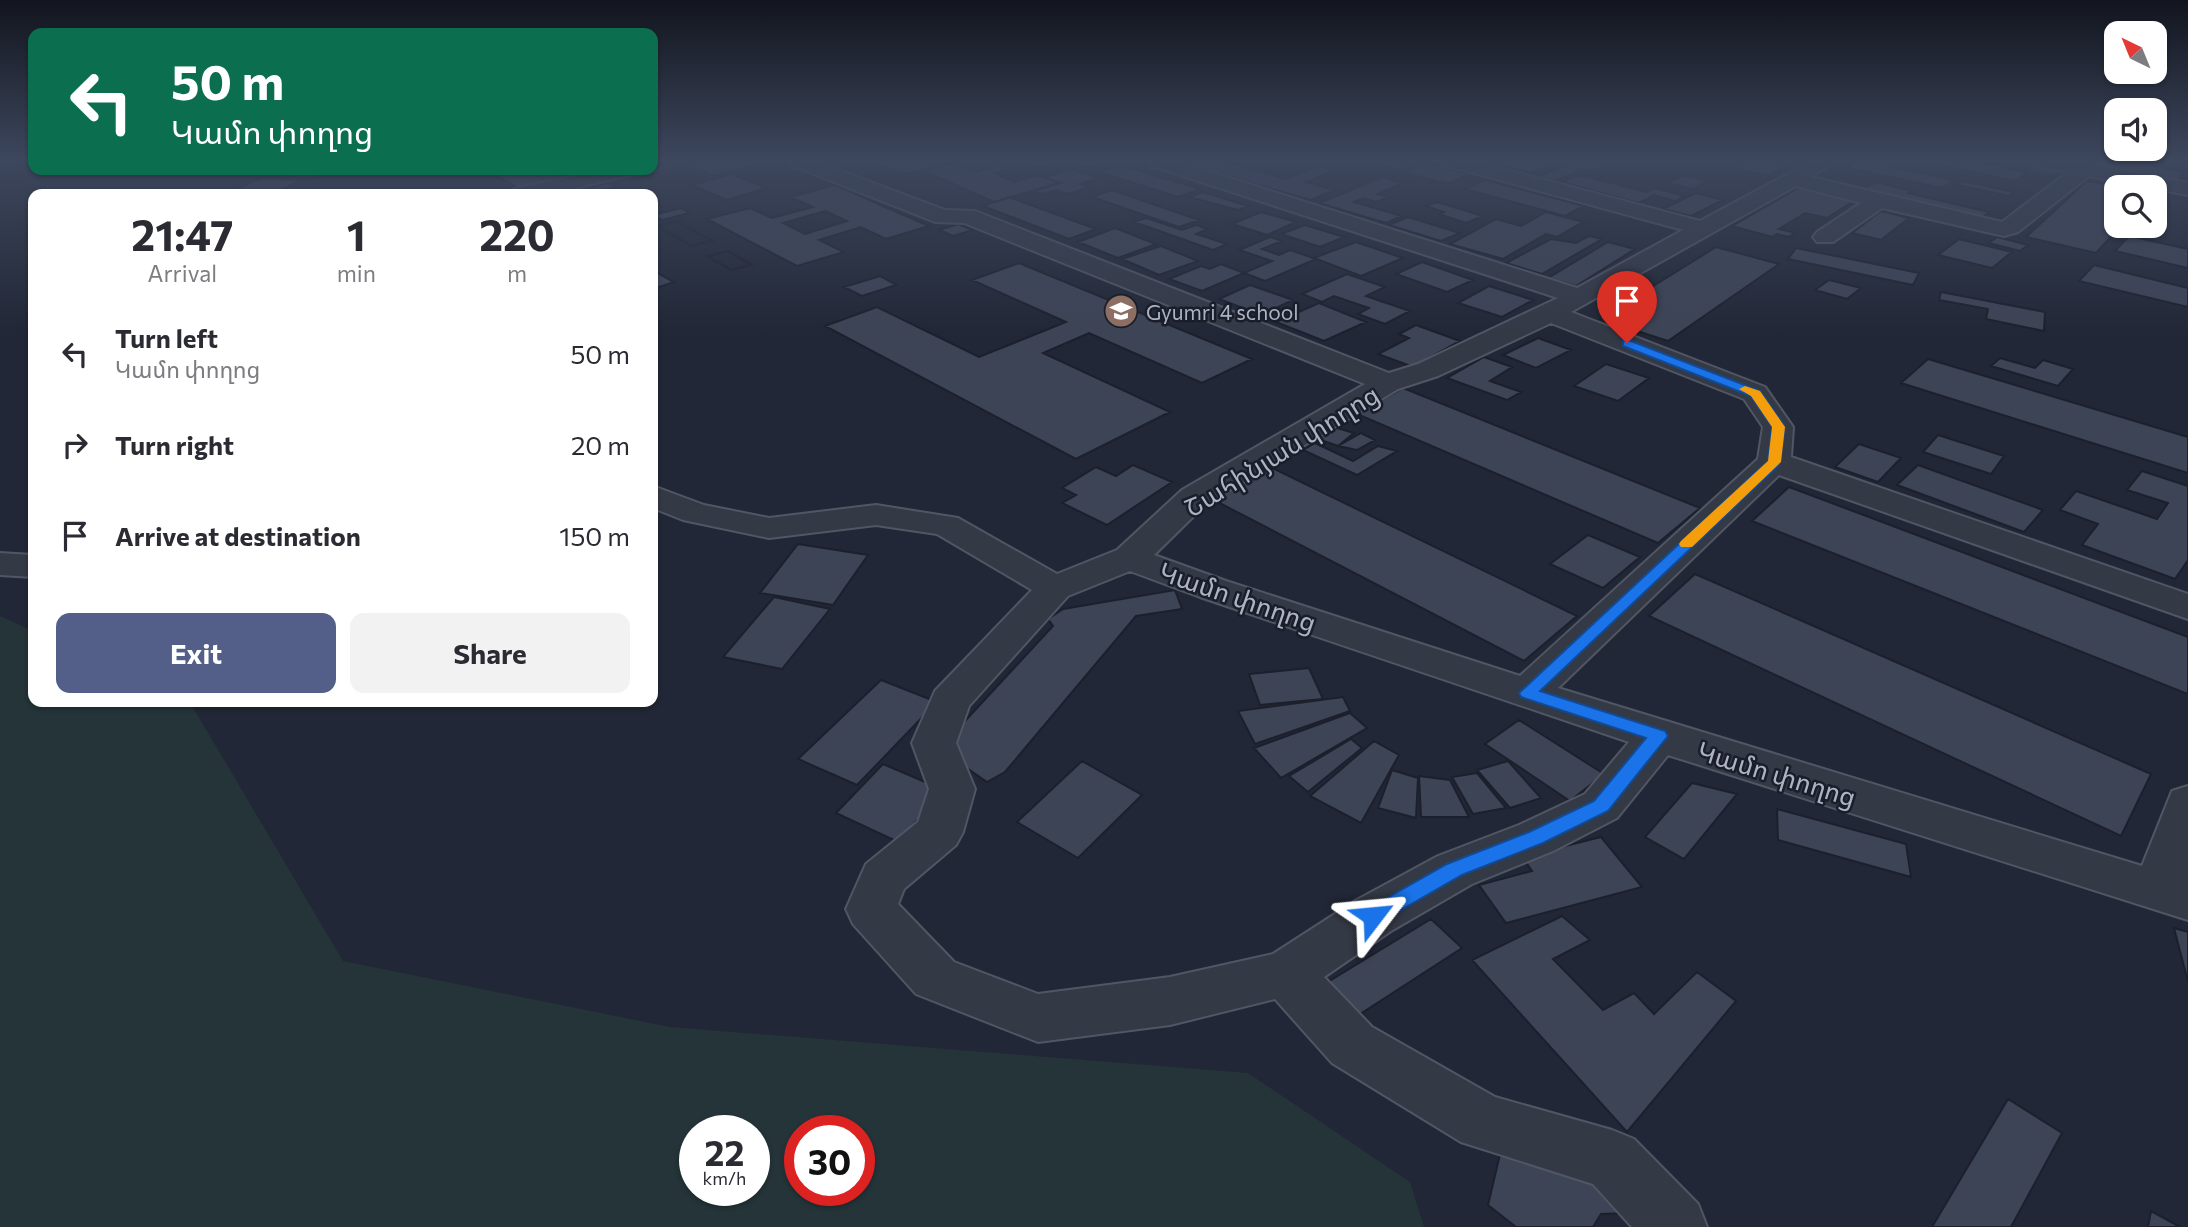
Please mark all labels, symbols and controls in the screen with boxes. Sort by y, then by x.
north arrow [2104,21,2166,84]
map controls [2104,21,2167,238]
text: 50 m [171,50,284,110]
icon: left [56,56,147,147]
button: sound [2104,98,2167,161]
text: Կամո փողոց [171,111,373,151]
button: search [2104,175,2167,238]
text: 21:47 [131,208,233,260]
text: 1 [347,208,366,260]
text: 220 [479,208,555,260]
text: Arrival [148,259,217,287]
text: min [337,259,376,287]
text: m [507,259,527,287]
pin [1597,271,1657,343]
icon: arrive [1608,282,1646,320]
school or university icon: Gyumri 4 school [1102,292,1140,330]
place label: Gyumri 4 school [1146,299,1299,324]
text: Turn left [115,322,218,353]
icon: left [56,335,94,373]
text: 50 m [570,338,630,369]
text: Կամո փողոց [115,355,260,383]
street label: Շահինյան փողոց [1178,378,1385,523]
icon: right [56,426,94,464]
text: Turn right [115,429,234,460]
text: 20 m [571,429,630,460]
icon: arrive [56,517,94,555]
text: Arrive at destination [115,520,361,551]
text: 150 m [559,520,630,551]
street label: Կամո փողոց [1155,555,1321,638]
button: Exit [56,613,336,693]
button: Share [350,613,630,693]
street label: Կամո փողոց [1694,734,1860,813]
position arrow [1336,879,1410,953]
speed limit sign: 30 [784,1115,875,1206]
text: 22 [705,1130,744,1173]
text: km/h [703,1167,746,1189]

